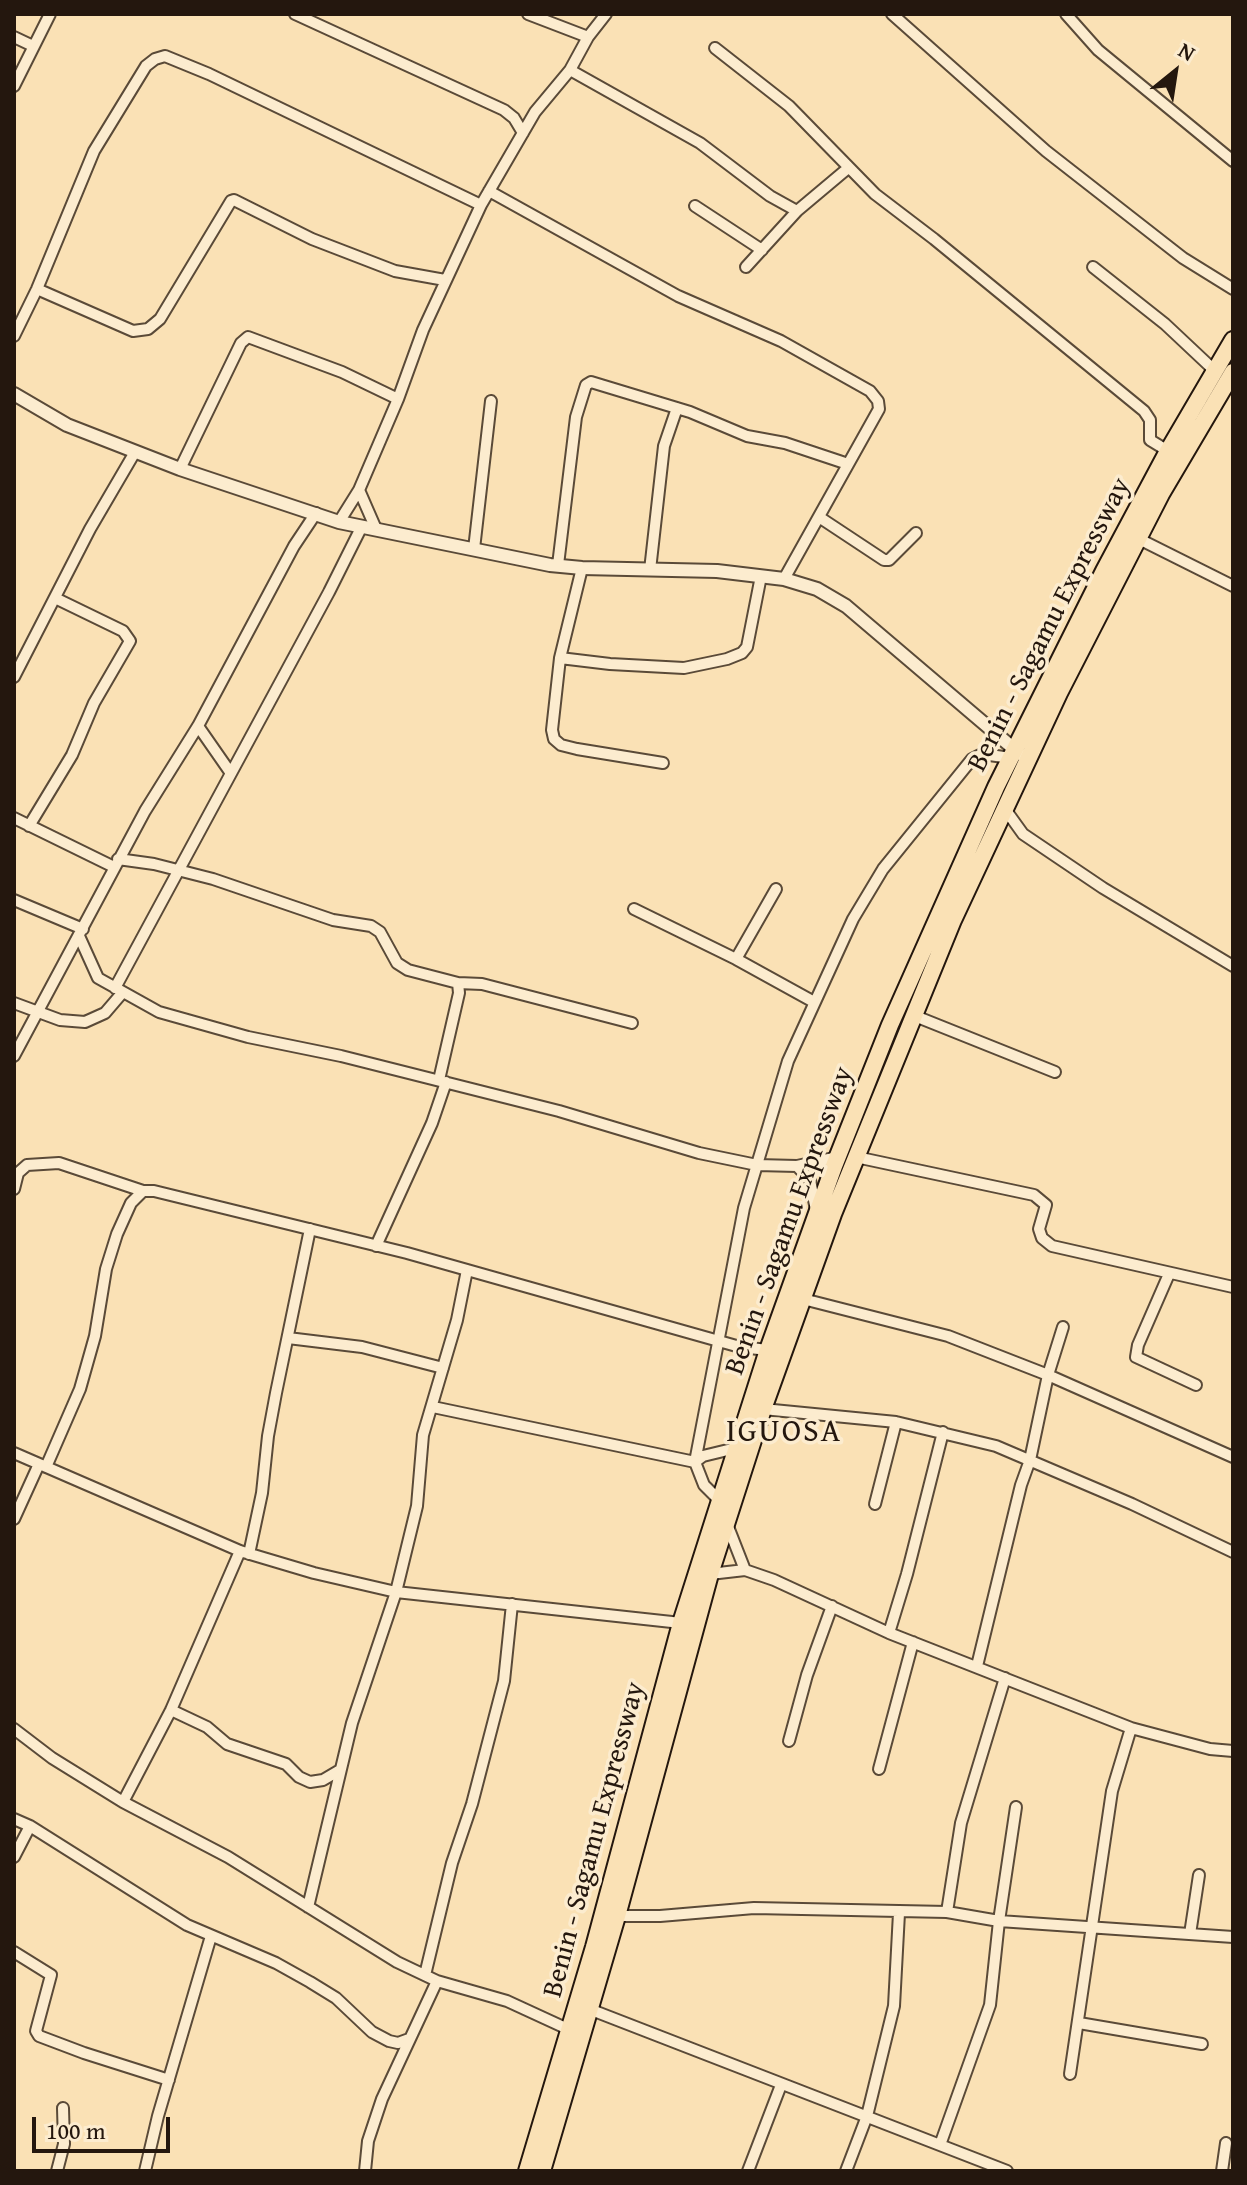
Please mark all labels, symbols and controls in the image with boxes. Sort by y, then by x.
north arrow [1135,32,1215,112]
text: N [1173,34,1201,69]
street label: Benin - Sagamu Expressway [961,473,1139,777]
street label: Benin - Sagamu Expressway [719,1062,861,1380]
district label: IGUOSA [726,1414,842,1452]
street label: Benin - Sagamu Expressway [537,1679,653,2001]
scale bar [36,2101,174,2151]
text: 100 m [46,2113,106,2148]

